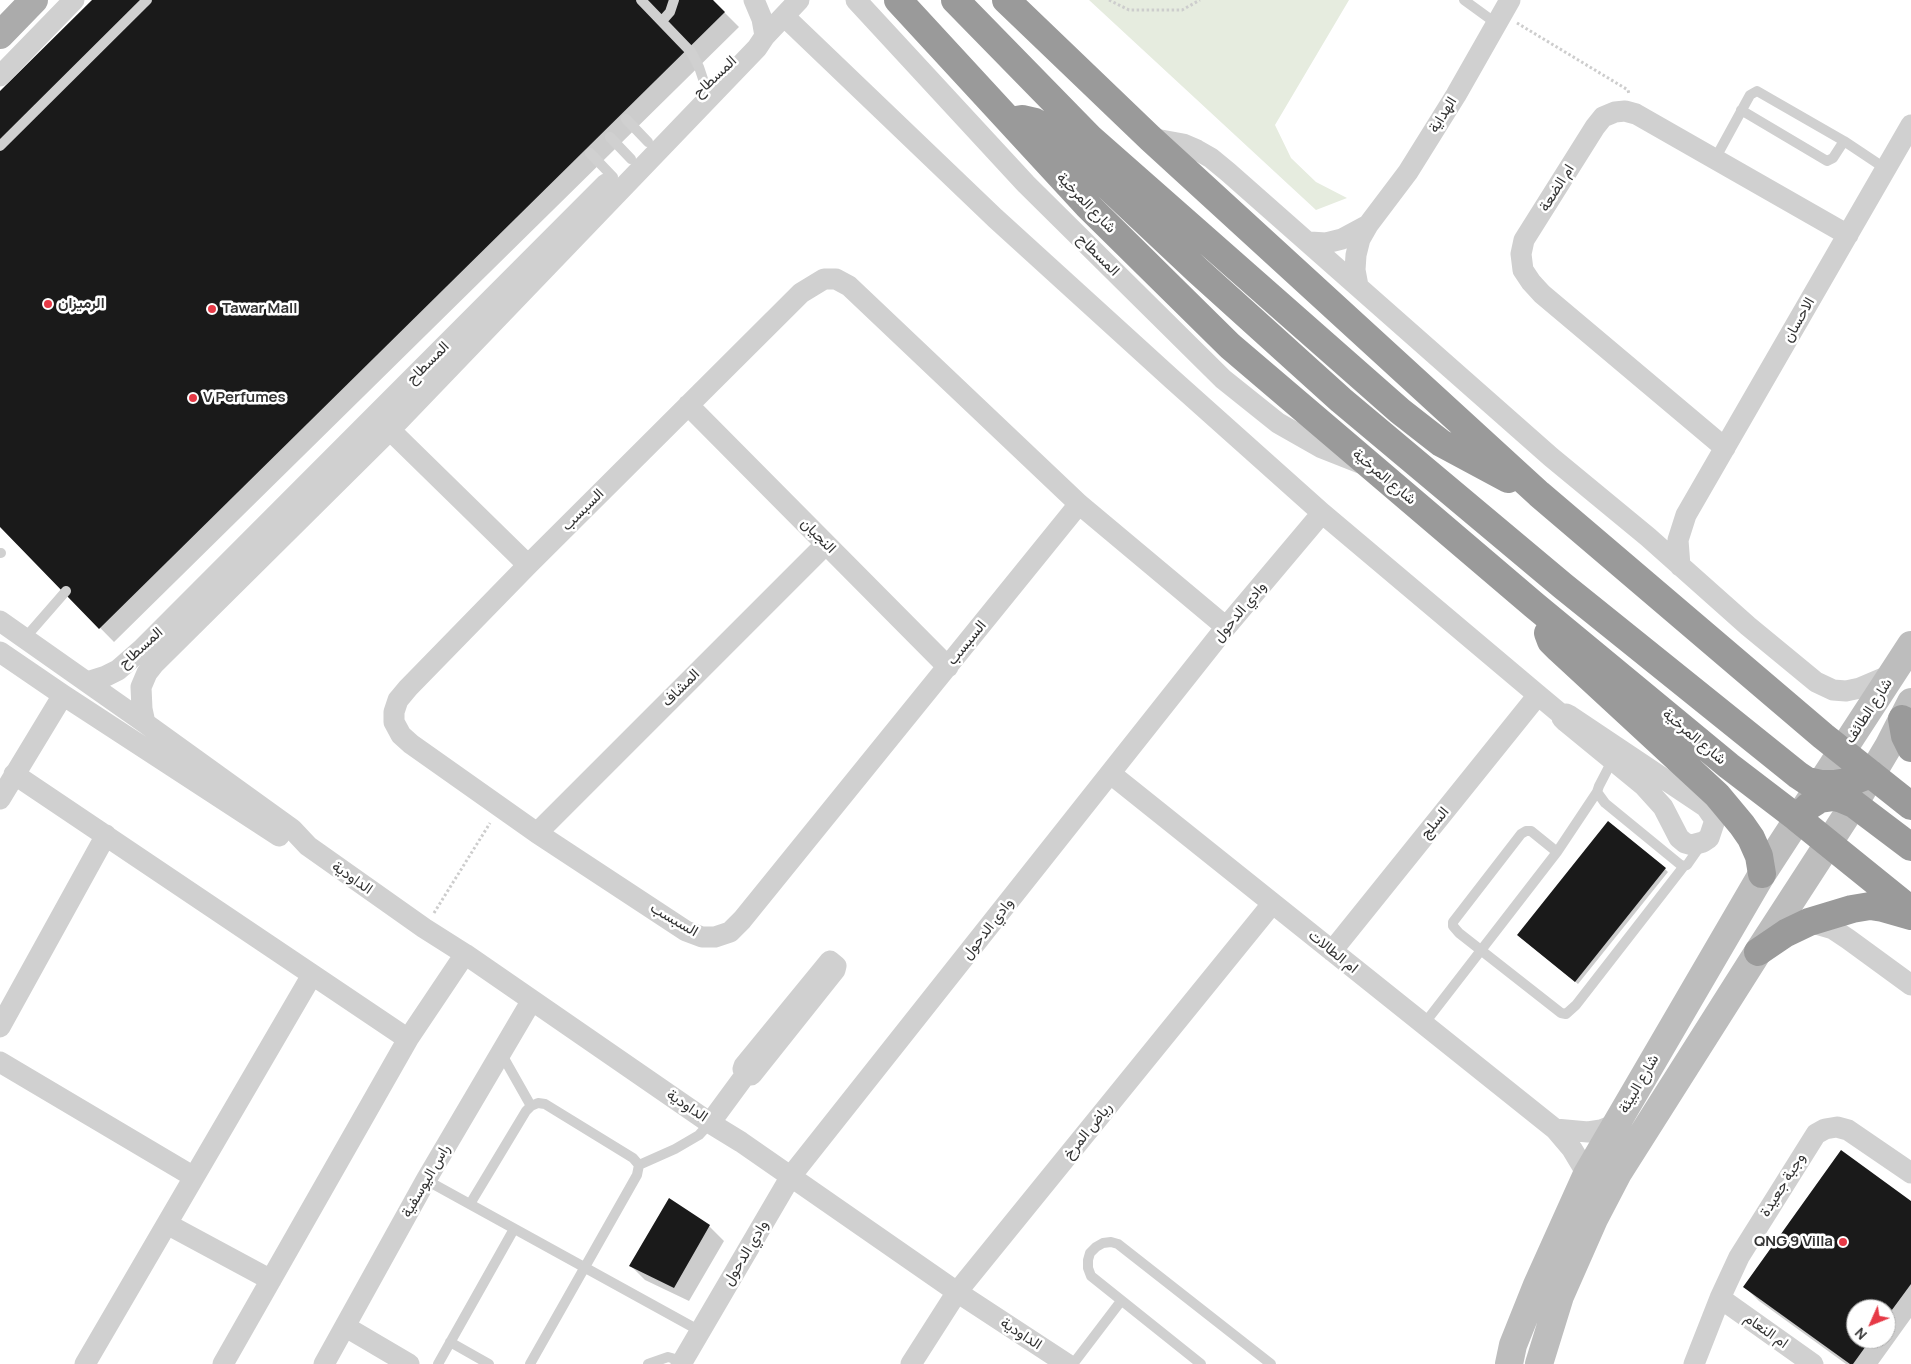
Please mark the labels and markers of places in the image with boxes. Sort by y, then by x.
place label: الرميزان [58,295,105,313]
marker: الرميزان [42,298,54,310]
place label: Tawar Mall [222,300,297,318]
marker: Tawar Mall [206,303,218,315]
place label: V Perfumes [203,389,286,407]
marker: V Perfumes [187,392,199,404]
place label: QNG 9 Villa [1754,1233,1833,1251]
marker: QNG 9 Villa [1837,1236,1849,1248]

